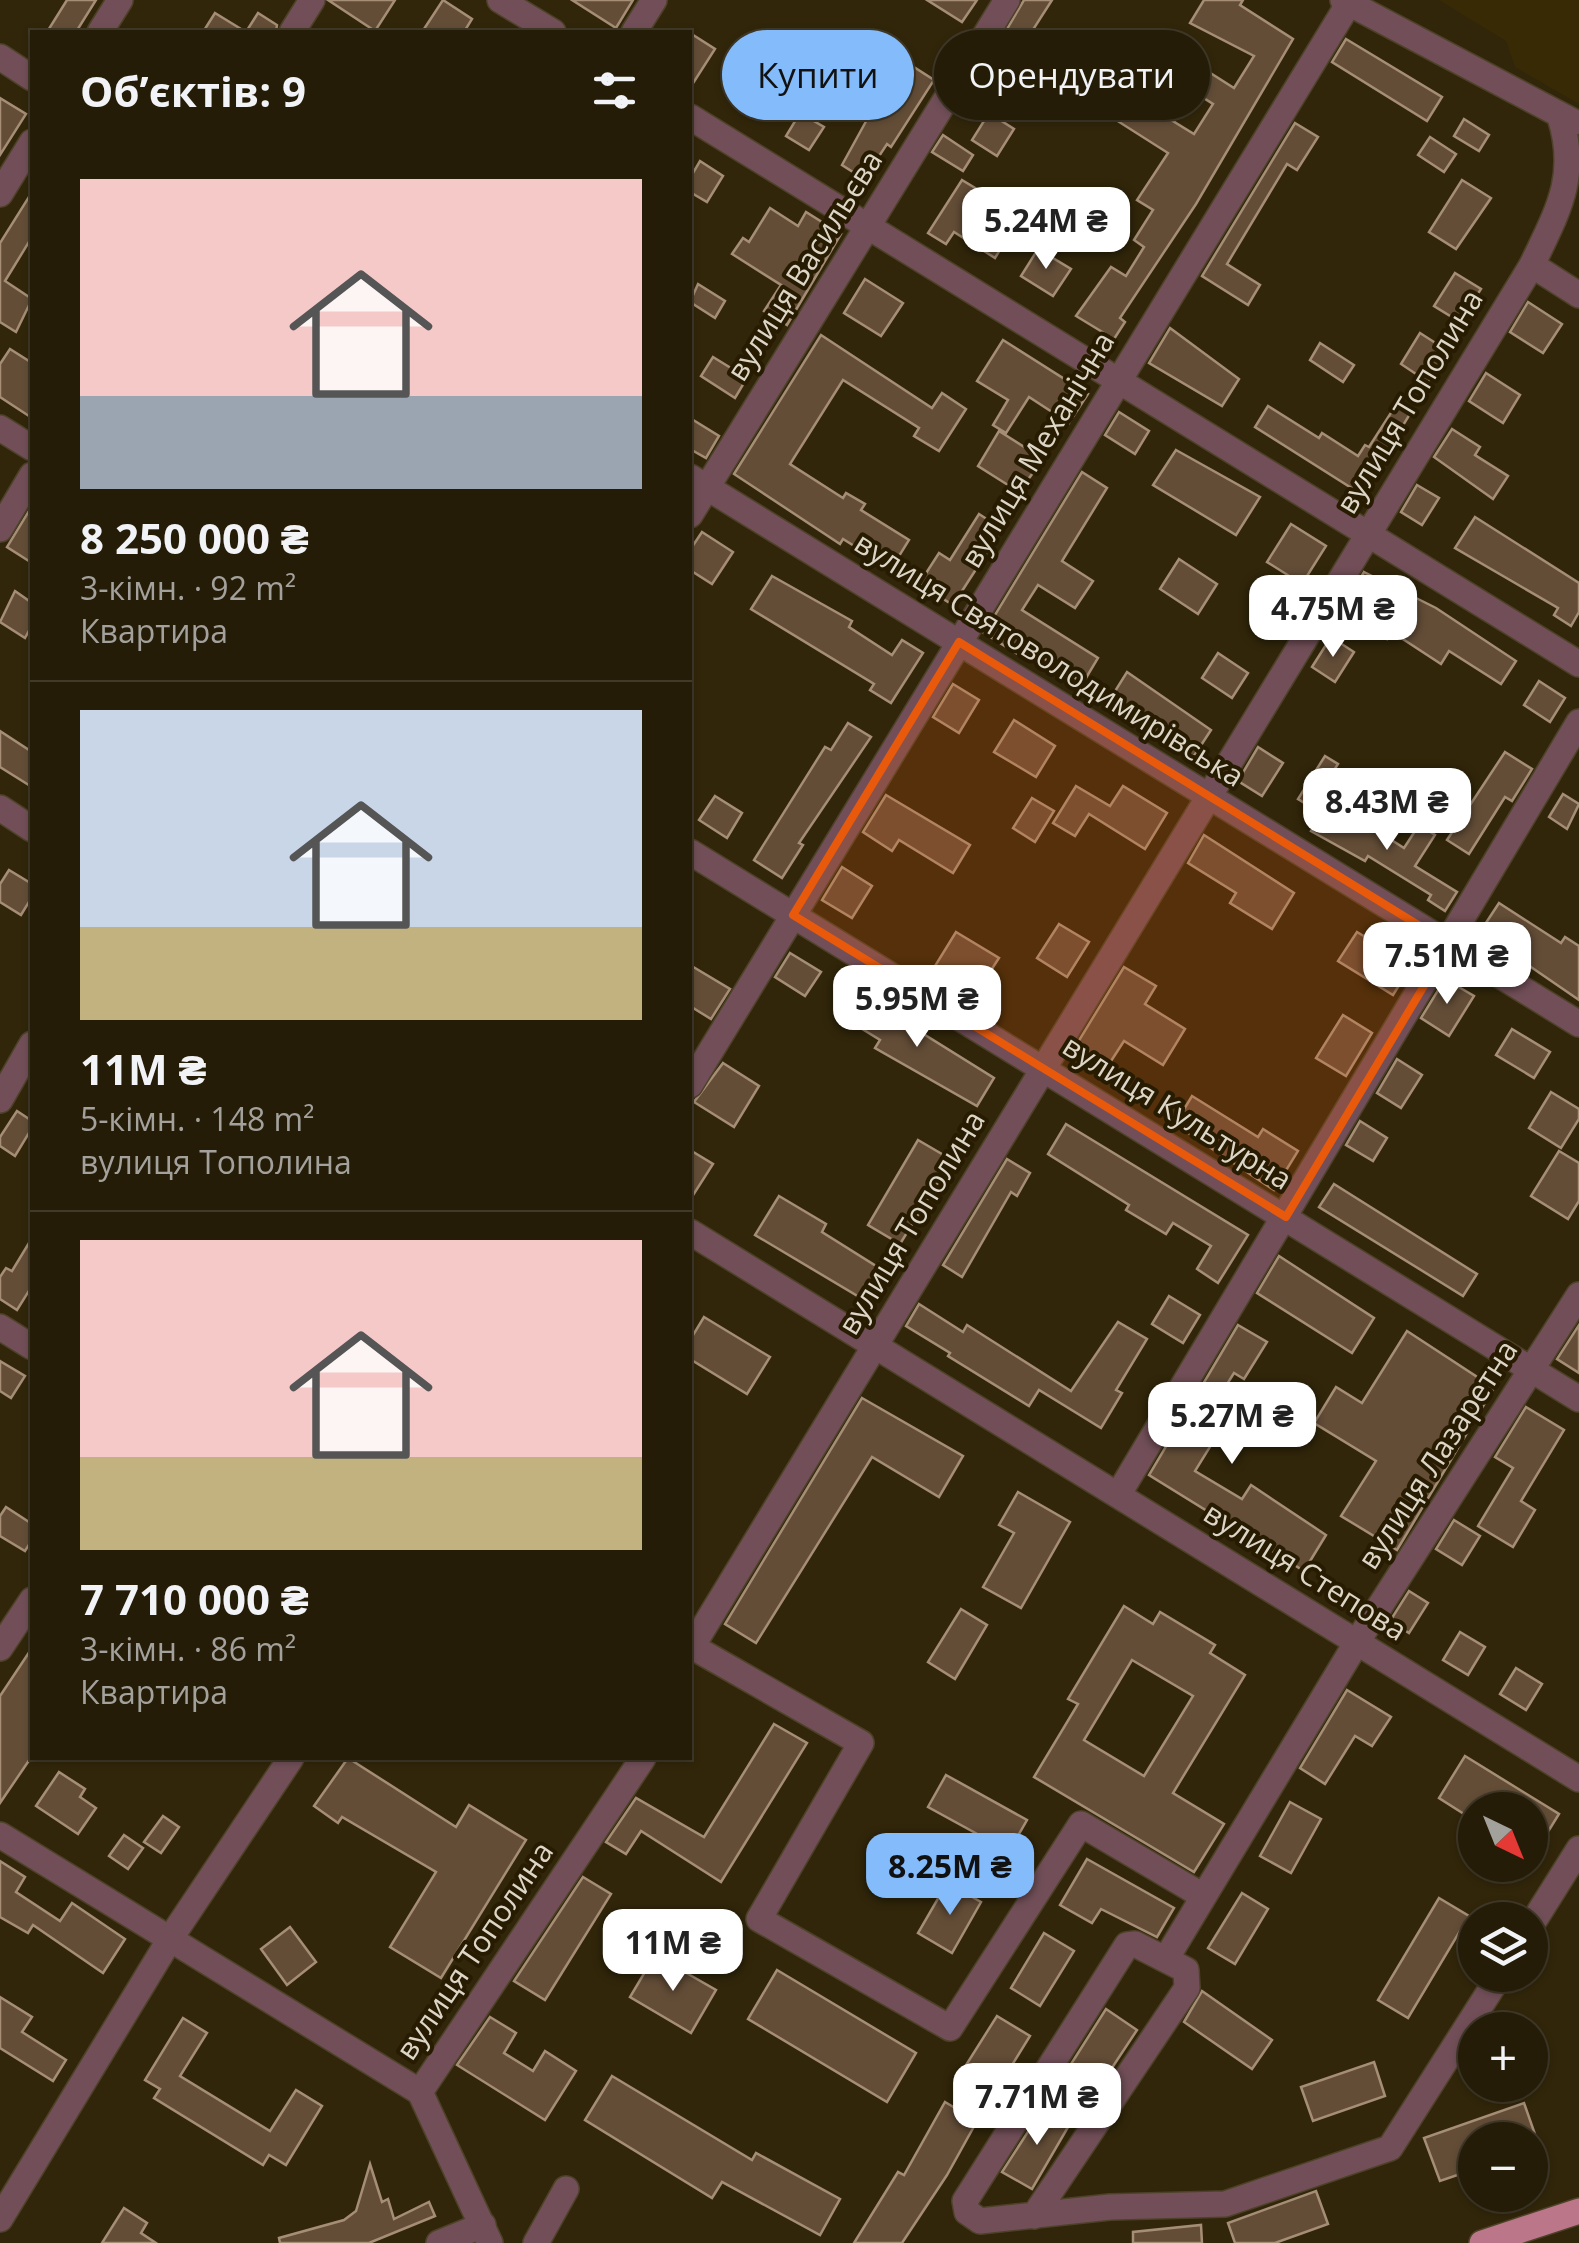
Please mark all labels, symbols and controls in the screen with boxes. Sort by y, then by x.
chip: Купити [722,30,914,120]
chip: Орендувати [934,30,1210,120]
text: Об’єктів: 9 [80,62,306,119]
icon: filters [587,63,642,118]
street label: вулиця Васильєва [716,142,891,388]
pin: 5.24M ₴ [954,187,1138,272]
text: 5.24M ₴ [984,198,1108,241]
icon: home [271,244,451,424]
street label: вулиця Тополина [1326,281,1492,521]
street label: вулиця Механічна [950,324,1123,575]
text: 8 250 000 ₴ [80,509,309,566]
street label: вулиця Святоволодимирівська [847,522,1252,796]
text: 3-кімн. · 92 m² [80,566,296,609]
pin: 4.75M ₴ [1241,575,1425,660]
text: 4.75M ₴ [1271,586,1395,629]
text: Квартира [80,609,228,652]
pin: 8.43M ₴ [1295,768,1479,853]
icon: home [271,775,451,955]
text: 8.43M ₴ [1325,779,1449,822]
pin: 7.51M ₴ [1355,922,1539,1007]
text: 7.51M ₴ [1385,933,1509,976]
pin: 5.95M ₴ [825,965,1009,1050]
text: 5.95M ₴ [855,976,979,1019]
street label: вулиця Культурна [1055,1025,1300,1199]
text: 11M ₴ [80,1040,207,1097]
text: 5-кімн. · 148 m² [80,1097,314,1140]
street label: вулиця Тополина [828,1102,994,1342]
text: вулиця Тополина [80,1140,352,1183]
icon: home [271,1305,451,1485]
street label: вулиця Лазаретна [1347,1332,1526,1577]
pin: 5.27M ₴ [1140,1382,1324,1467]
text: 5.27M ₴ [1170,1393,1294,1436]
street label: вулиця Степова [1197,1492,1415,1650]
text: 7 710 000 ₴ [80,1570,309,1627]
text: 3-кімн. · 86 m² [80,1627,296,1670]
text: Квартира [80,1670,228,1713]
north arrow [1458,1792,1548,1882]
map controls [1458,1792,1548,2212]
street label: вулиця Тополина [386,1833,562,2067]
pin: 8.25M ₴ [858,1833,1042,1918]
text: 8.25M ₴ [888,1844,1012,1887]
button: layers [1458,1902,1548,1992]
pin: 11M ₴ [603,1909,743,1994]
text: 11M ₴ [625,1920,721,1963]
button: + [1458,2012,1548,2102]
pin: 7.71M ₴ [945,2063,1129,2148]
text: 7.71M ₴ [975,2074,1099,2117]
button: − [1458,2122,1548,2212]

